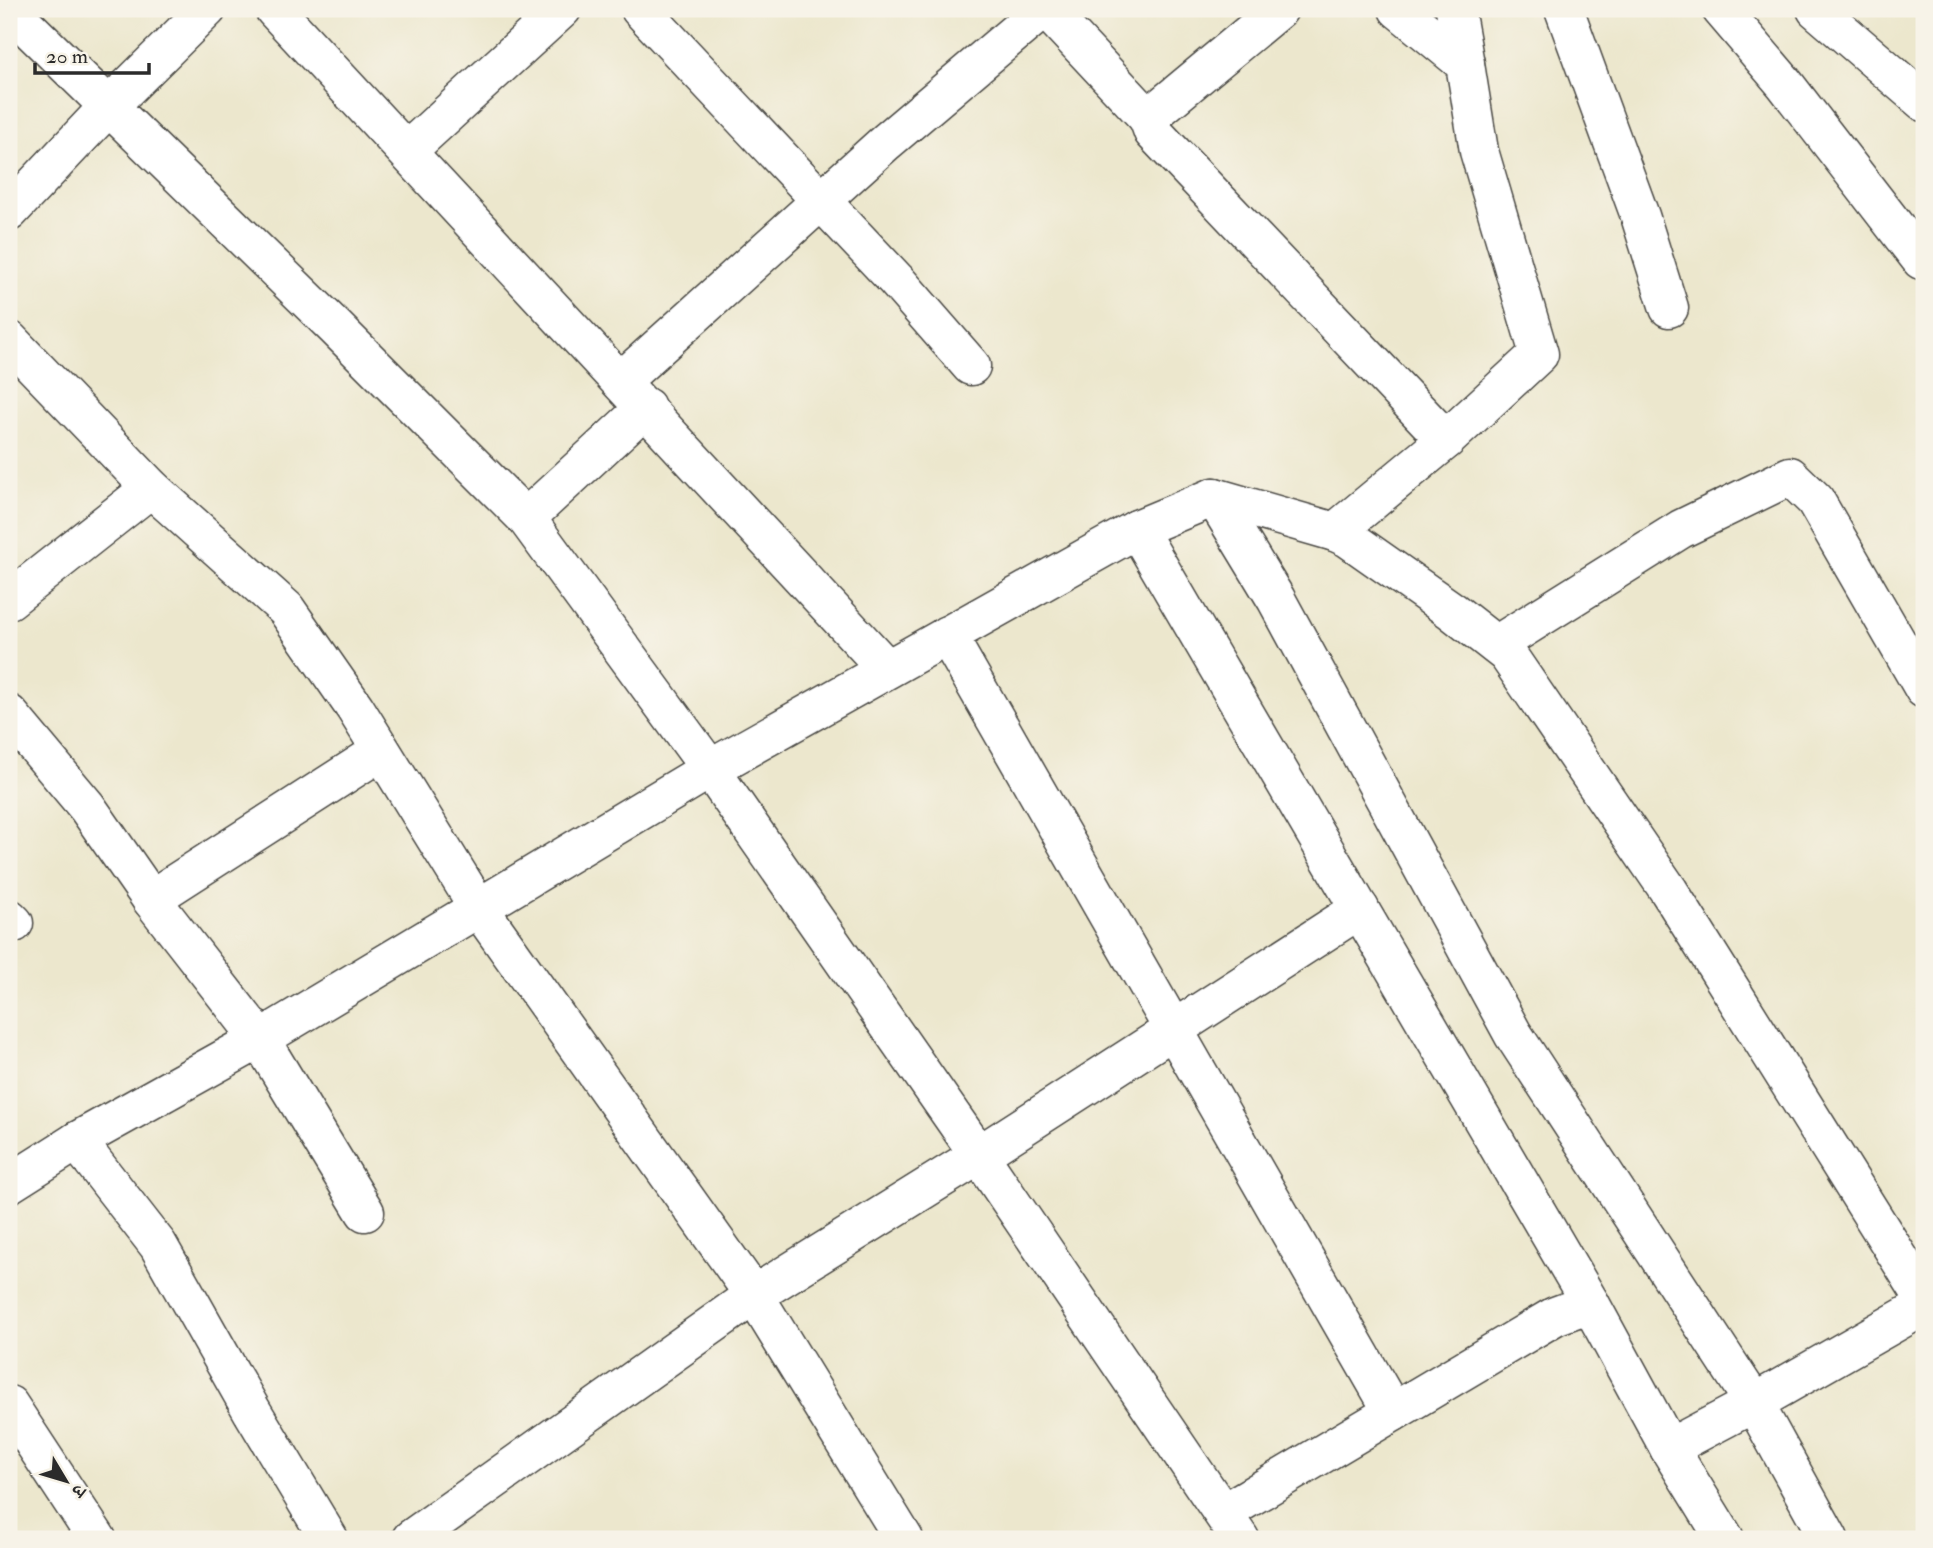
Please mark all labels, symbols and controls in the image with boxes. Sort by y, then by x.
scale bar [35,32,149,76]
text: 20 m [46,43,88,70]
north arrow [32,1446,102,1516]
text: उ [65,1478,92,1503]

